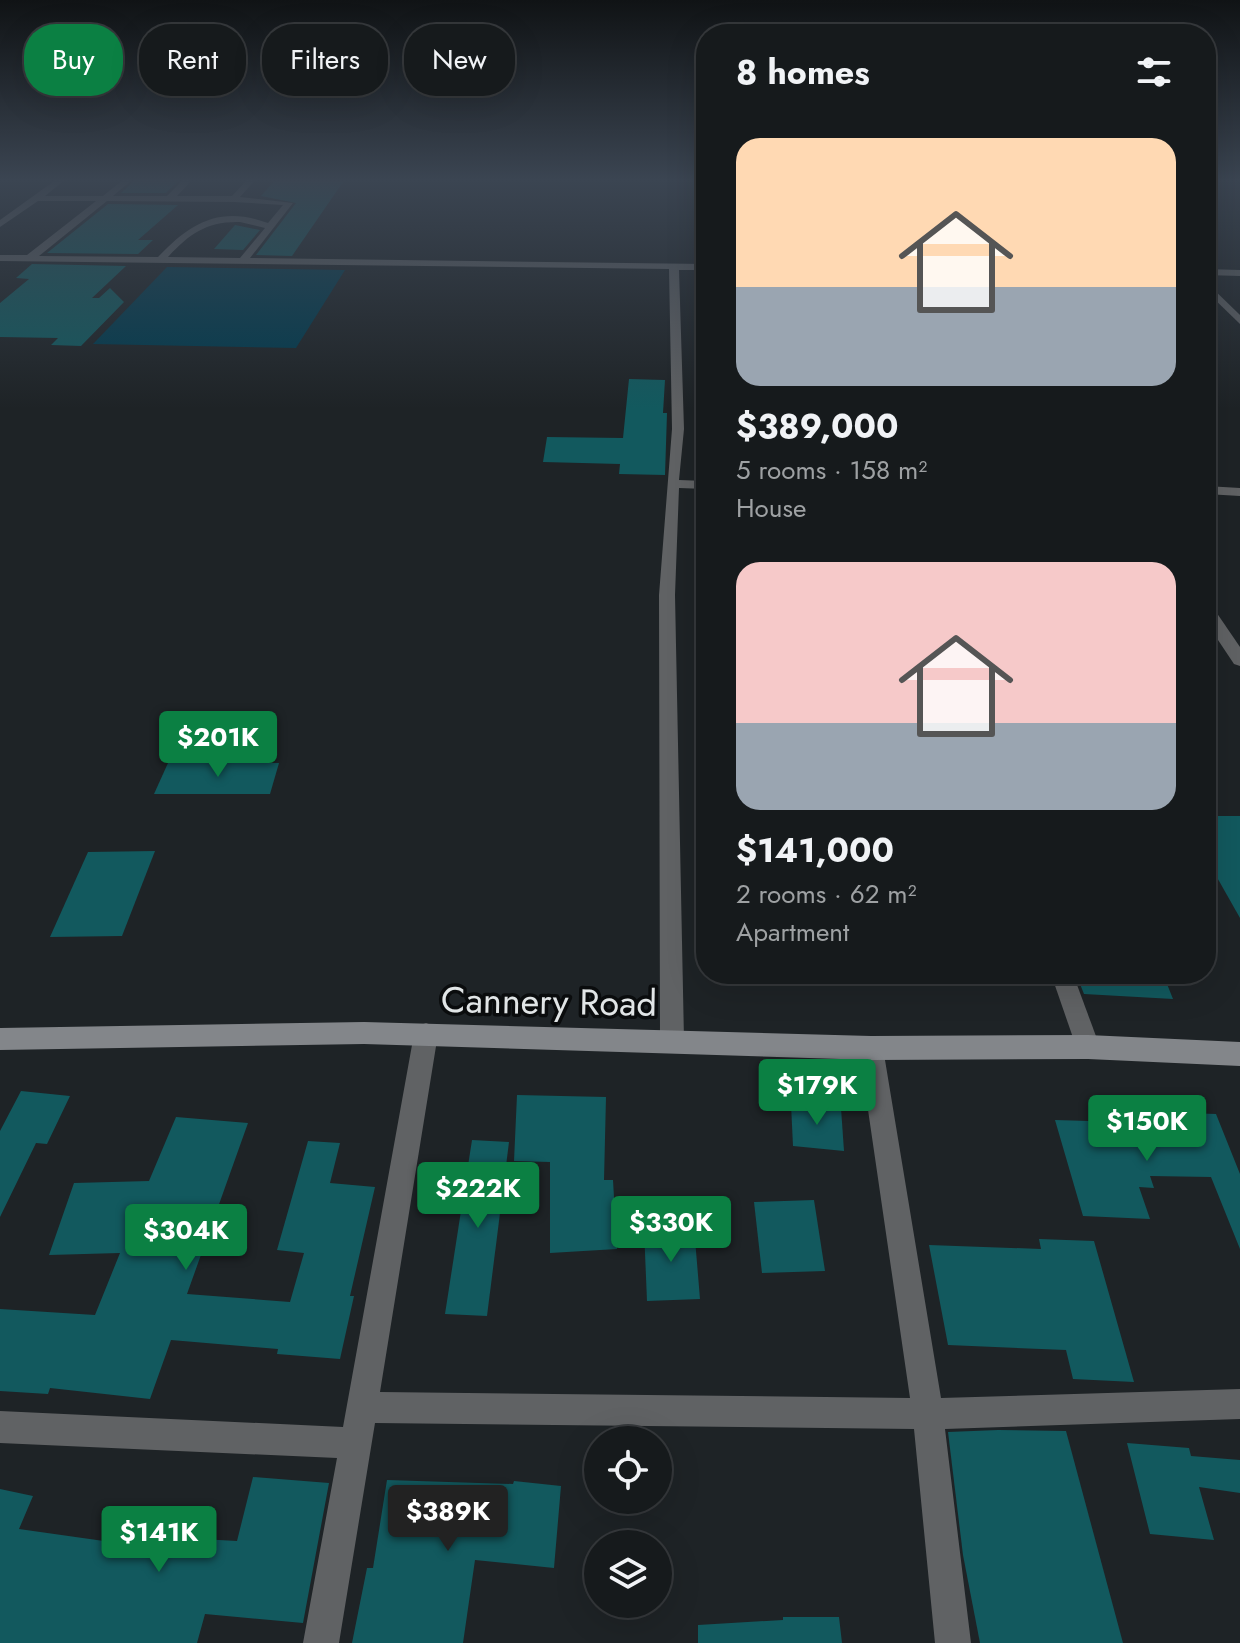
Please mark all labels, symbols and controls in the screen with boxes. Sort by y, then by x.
chip: Buy [24,24,123,96]
chip: Rent [139,24,246,96]
chip: Filters [262,24,388,96]
chip: New [404,24,515,96]
text: 8 homes [736,48,870,97]
icon: filters [1132,50,1176,94]
icon: home [884,190,1028,334]
text: $389,000 [736,402,899,451]
text: 5 rooms · 158 m² [736,451,927,489]
text: House [736,489,806,527]
icon: home [884,614,1028,758]
pin: $201K [162,711,274,779]
text: $201K [177,718,259,756]
text: $141,000 [736,826,894,875]
text: 2 rooms · 62 m² [736,875,917,913]
text: Apartment [736,913,849,951]
street label: Cannery Road [441,973,657,1029]
pin: $179K [761,1059,873,1127]
text: $179K [777,1066,857,1104]
pin: $150K [1091,1095,1203,1163]
text: $150K [1106,1102,1188,1140]
pin: $222K [422,1162,534,1230]
text: $222K [435,1169,521,1207]
pin: $330K [615,1196,727,1264]
text: $330K [629,1203,713,1241]
pin: $304K [130,1204,242,1272]
text: $304K [143,1211,229,1249]
map controls [584,1426,672,1618]
button: locate [584,1426,672,1514]
pin: $389K [392,1485,504,1553]
text: $389K [406,1492,490,1530]
pin: $141K [103,1506,215,1574]
text: $141K [120,1513,198,1551]
button: layers [584,1530,672,1618]

